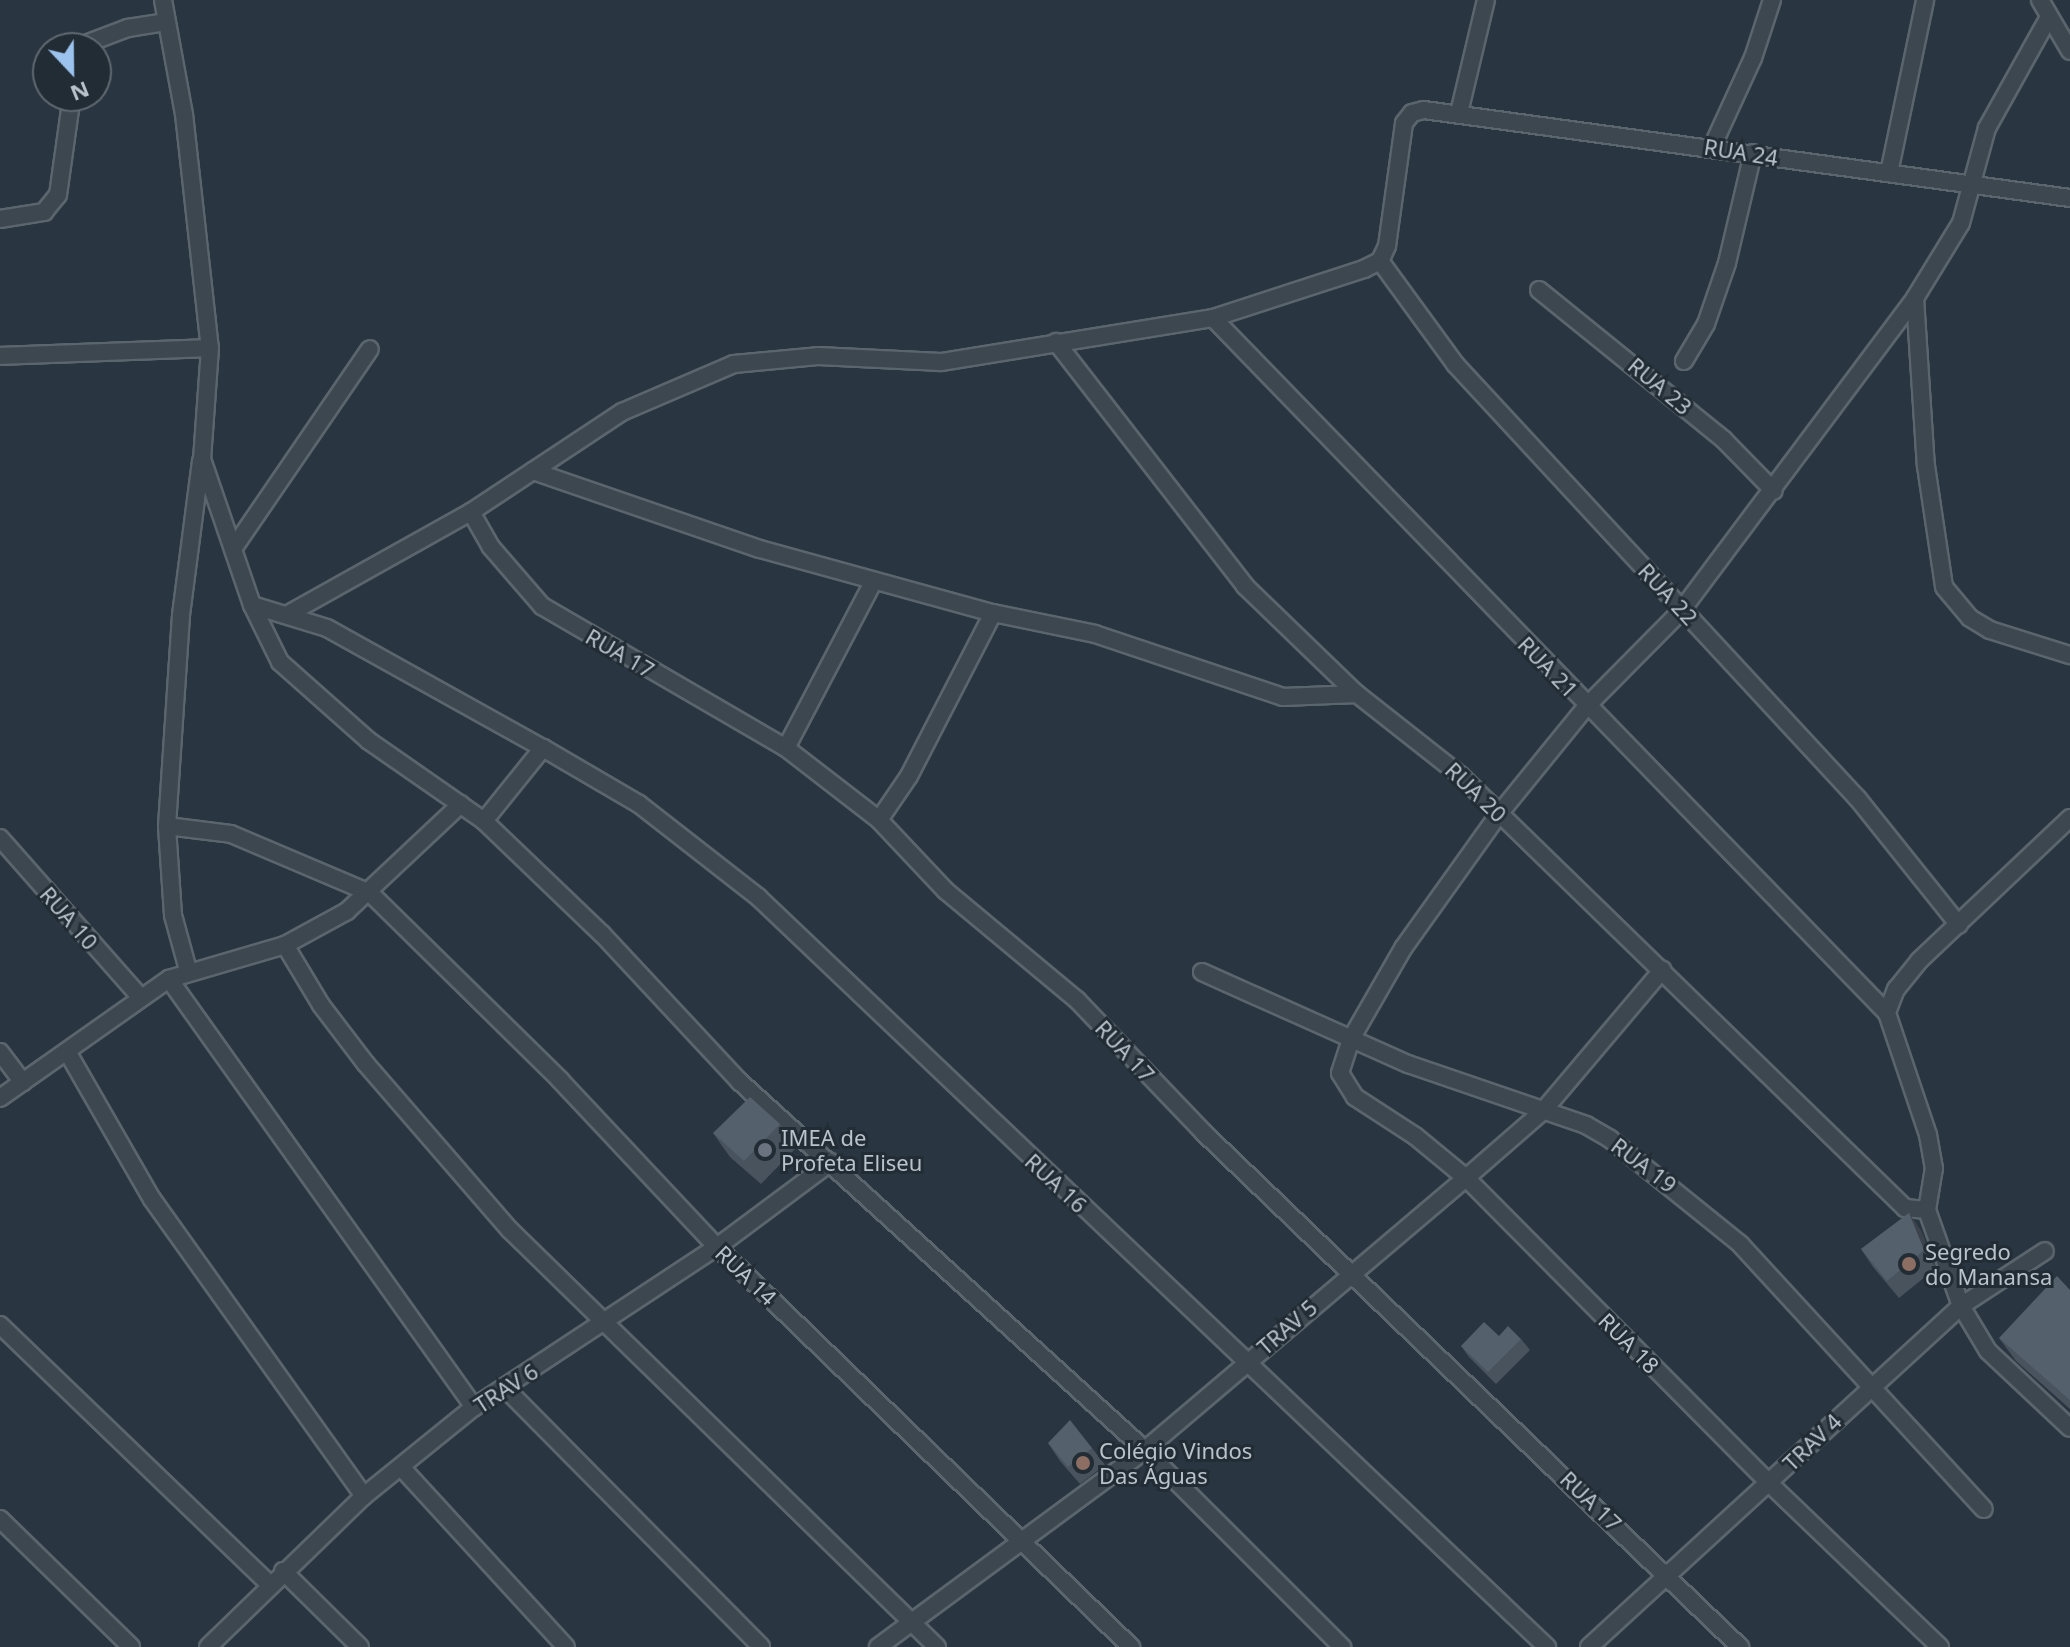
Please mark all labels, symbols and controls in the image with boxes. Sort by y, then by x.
north arrow [32,32,112,112]
text: N [66,75,94,110]
street label: RUA 24 [1702,133,1780,171]
street label: RUA 23 [1623,352,1697,420]
street label: RUA 22 [1633,558,1703,630]
street label: RUA 17 [581,623,659,683]
street label: RUA 21 [1513,631,1583,703]
street label: RUA 20 [1440,757,1512,827]
street label: RUA 10 [35,881,103,955]
street label: RUA 17 [1090,1015,1160,1087]
place label: IMEA de Profeta Eliseu [781,1124,922,1176]
street label: RUA 19 [1606,1132,1682,1198]
marker: IMEA de Profeta Eliseu [756,1141,774,1159]
street label: RUA 16 [1020,1148,1092,1218]
place label: Segredo do Manansa [1925,1238,2052,1290]
street label: RUA 14 [710,1240,782,1310]
marker: Segredo do Manansa [1900,1255,1918,1273]
street label: TRAV 5 [1252,1294,1322,1360]
street label: RUA 18 [1593,1307,1665,1379]
street label: TRAV 6 [469,1358,543,1418]
street label: TRAV 4 [1777,1408,1847,1476]
place label: Colégio Vindos Das Águas [1099,1437,1252,1488]
marker: Colégio Vindos Das Águas [1074,1454,1092,1472]
street label: RUA 17 [1555,1466,1627,1536]

